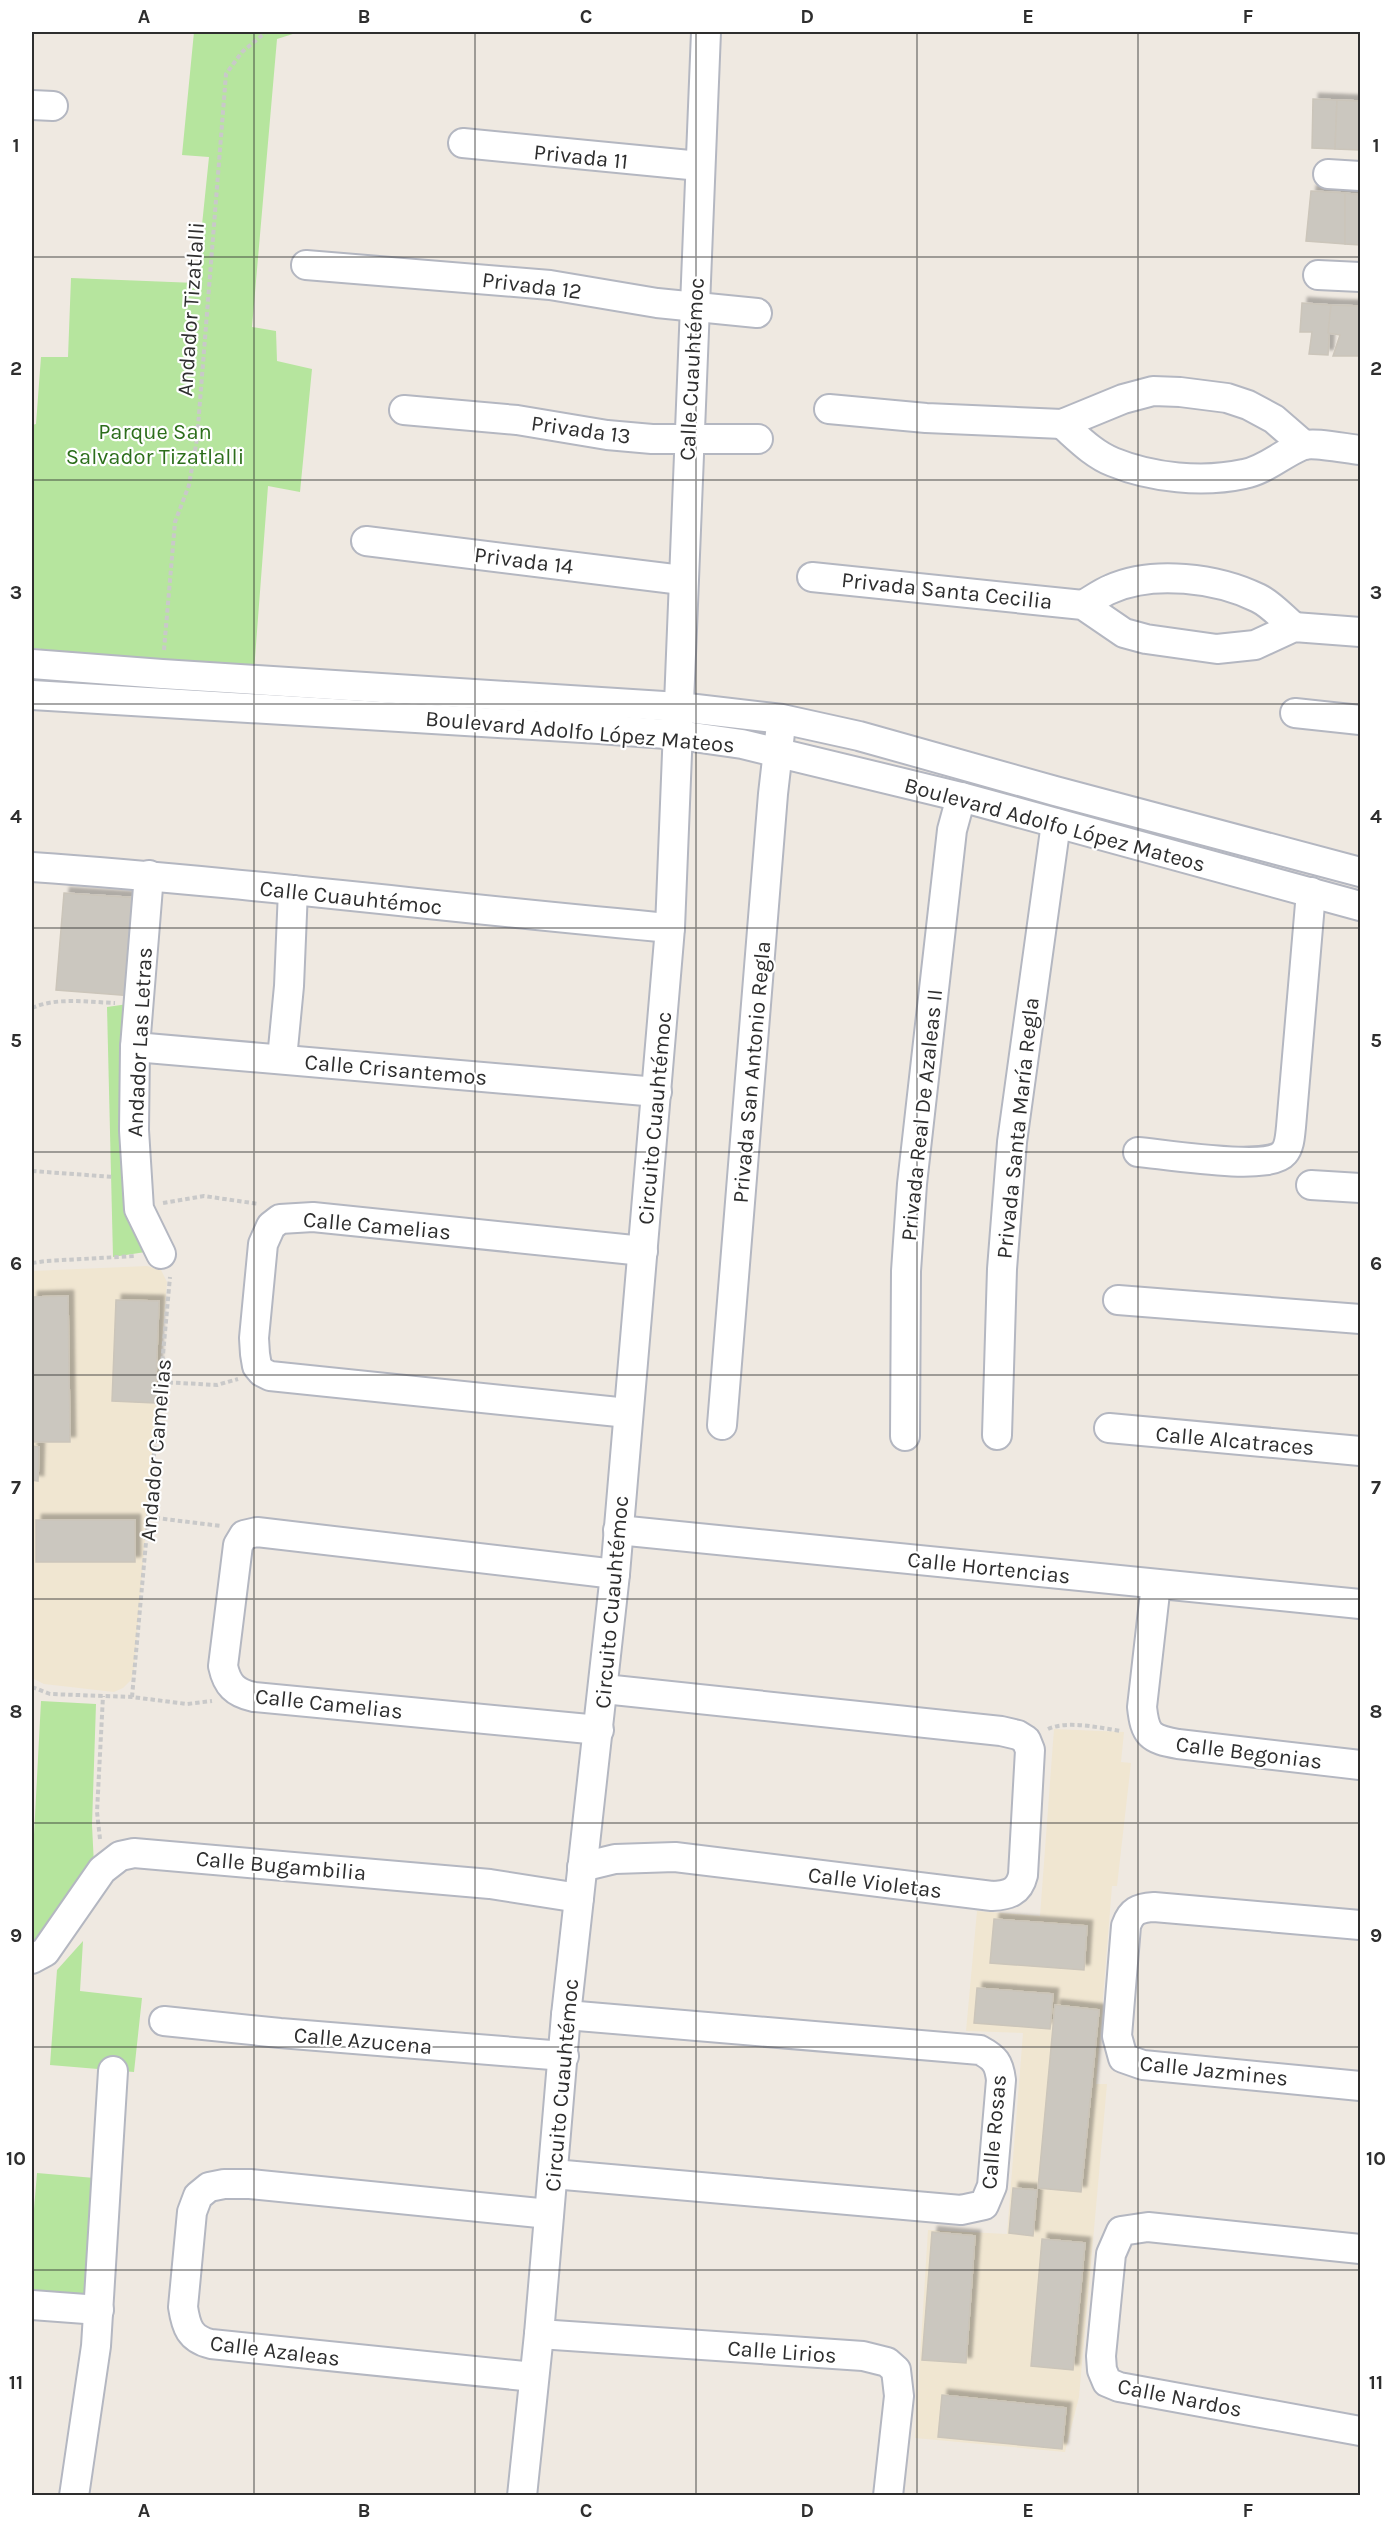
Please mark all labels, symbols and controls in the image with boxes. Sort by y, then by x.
text: A [138,5,151,28]
text: B [358,5,370,28]
text: C [580,5,592,28]
text: D [800,5,814,28]
text: E [1022,5,1034,28]
text: F [1243,5,1254,28]
text: 1 [12,134,20,157]
text: 1 [1372,134,1380,157]
street label: Privada 11 [532,139,629,175]
street label: Andador Tizatlalli [172,221,210,397]
street label: Privada 12 [481,267,583,305]
street label: Calle Cuauhtémoc [674,277,710,461]
text: 2 [10,357,22,380]
text: 2 [1370,357,1382,380]
street label: Privada 13 [529,410,632,450]
park label: Parque San Salvador Tizatlalli [66,419,244,470]
street label: Privada 14 [473,542,575,580]
street label: Privada Santa Cecilia [840,567,1054,615]
text: 3 [10,581,22,604]
text: 3 [1370,581,1382,604]
street label: Boulevard Adolfo López Mateos [424,706,736,758]
street label: Boulevard Adolfo López Mateos [901,772,1208,878]
text: 4 [10,805,22,828]
text: 4 [1370,805,1382,828]
street label: Calle Cuauhtémoc [258,875,443,921]
street label: Privada San Antonio Regla [728,940,776,1204]
street label: Andador Las Letras [122,947,158,1138]
street label: Privada Real De Azaleas II [896,988,948,1242]
street label: Privada Santa María Regla [991,996,1045,1260]
street label: Circuito Cuauhtémoc [633,1010,677,1226]
text: 5 [10,1029,22,1052]
text: 5 [1370,1029,1382,1052]
street label: Calle Crisantemos [304,1049,488,1091]
street label: Calle Camelias [302,1207,452,1245]
text: 6 [10,1252,22,1275]
text: 6 [1370,1252,1382,1275]
street label: Andador Camelias [135,1358,177,1542]
street label: Calle Alcatraces [1154,1421,1315,1461]
text: 7 [11,1476,21,1499]
text: 7 [1371,1476,1381,1499]
street label: Circuito Cuauhtémoc [590,1494,634,1710]
street label: Calle Hortencias [906,1547,1072,1589]
street label: Calle Camelias [254,1683,404,1725]
text: 8 [10,1700,22,1723]
text: 8 [1370,1700,1382,1723]
street label: Calle Begonias [1174,1731,1324,1775]
street label: Calle Bugambilia [195,1846,367,1886]
street label: Calle Violetas [806,1862,943,1904]
text: 9 [10,1924,22,1947]
text: 9 [1370,1924,1382,1947]
street label: Circuito Cuauhtémoc [540,1977,584,2193]
street label: Calle Azucena [293,2022,433,2060]
street label: Calle Jazmines [1138,2050,1289,2092]
street label: Calle Rosas [976,2074,1012,2191]
text: 10 [6,2147,26,2170]
text: 10 [1366,2147,1386,2170]
street label: Calle Azaleas [208,2330,341,2372]
street label: Calle Lirios [726,2335,837,2369]
text: 11 [9,2371,23,2394]
text: 11 [1369,2371,1383,2394]
street label: Calle Nardos [1115,2373,1244,2423]
text: A [138,2499,151,2522]
text: B [358,2499,370,2522]
text: C [580,2499,592,2522]
text: D [800,2499,814,2522]
text: E [1022,2499,1034,2522]
text: F [1243,2499,1254,2522]

